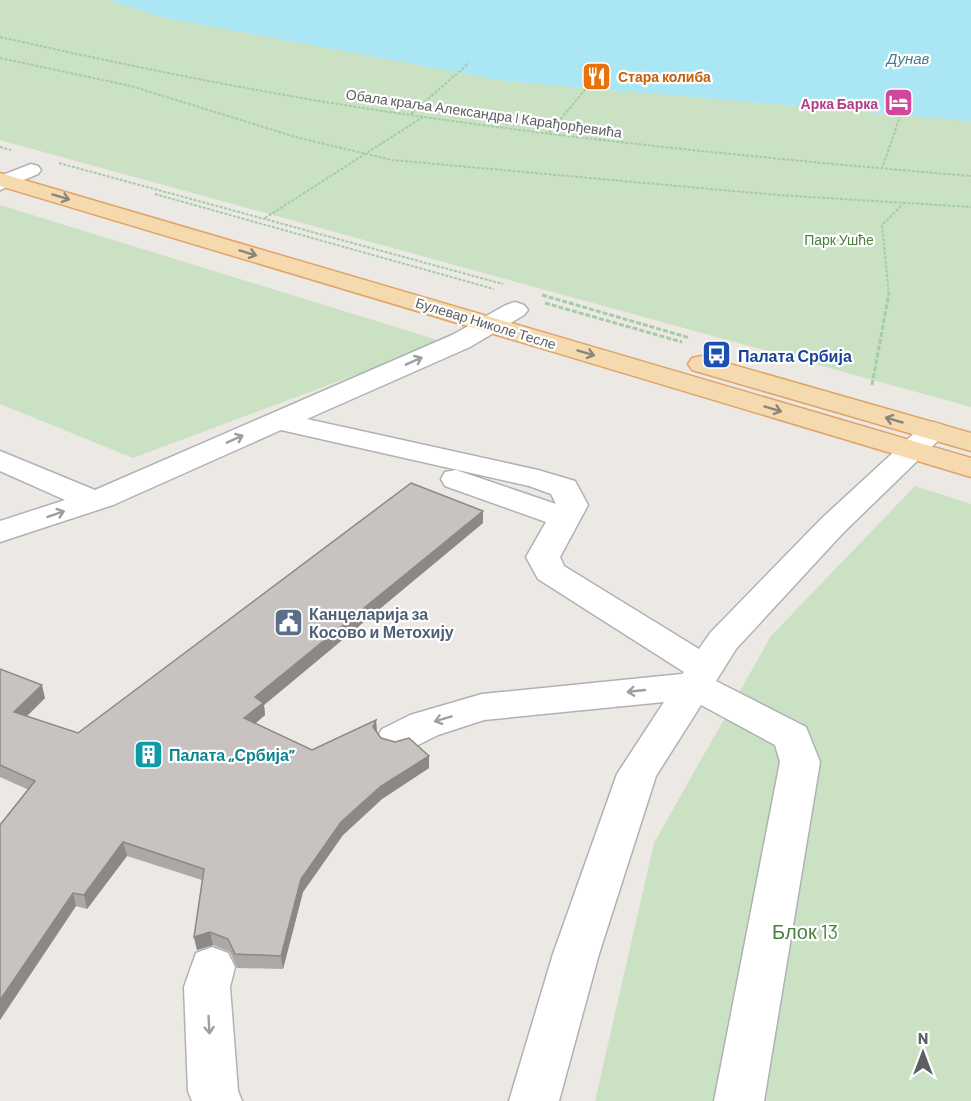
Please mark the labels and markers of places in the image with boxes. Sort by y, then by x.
restaurant icon: Стара колиба [581,60,613,92]
place label: Стара колиба [618,68,711,85]
hotel icon: Арка Барка [883,87,915,119]
place label: Арка Барка [801,95,878,112]
bus stop icon: Палата Србија [701,339,733,371]
place label: Палата Србија [738,346,852,365]
place label: Канцеларија за Косово и Метохију [309,604,454,641]
public building icon: Канцеларија за Косово и Метохију [272,606,304,638]
building icon: Палата „Србија” [132,738,164,770]
place label: Палата „Србија” [169,745,295,764]

